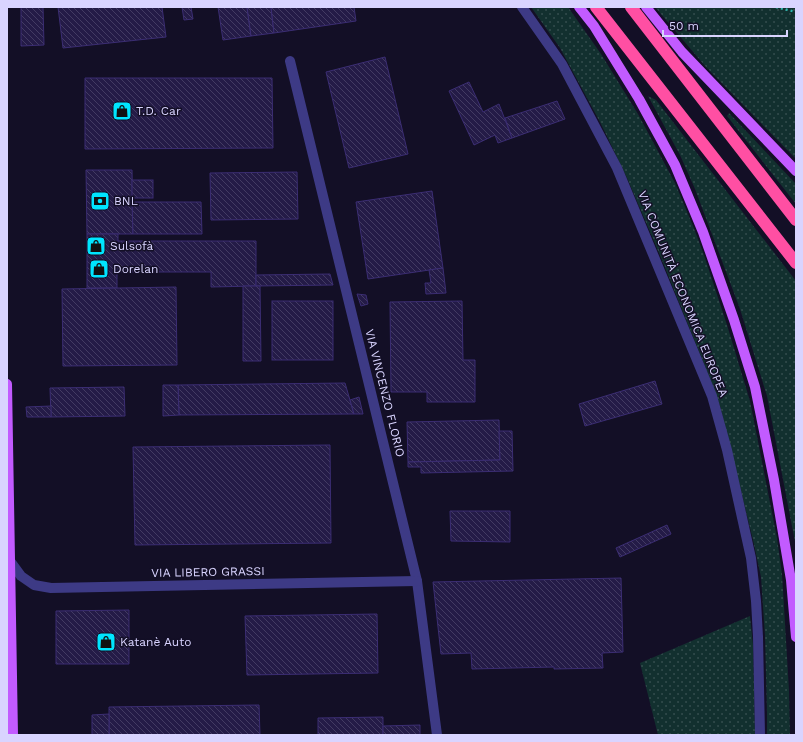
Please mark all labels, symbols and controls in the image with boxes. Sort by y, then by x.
scale bar [663,12,787,38]
text: 50 m [669,19,699,33]
shop icon: T.D. Car [111,100,133,122]
place label: T.D. Car [136,104,181,118]
street label: VIA COMUNITÀ ECONOMICA EUROPEA [635,189,731,399]
bank icon: BNL [89,190,111,212]
place label: BNL [114,194,138,208]
shop icon: Sulsofà [85,235,107,257]
place label: Sulsofà [110,239,153,253]
shop icon: Dorelan [88,258,110,280]
place label: Dorelan [113,262,158,276]
street label: VIA VINCENZO FLORIO [362,328,408,458]
street label: VIA LIBERO GRASSI [151,564,265,580]
shop icon: Katanè Auto [95,631,117,653]
place label: Katanè Auto [120,635,192,649]

